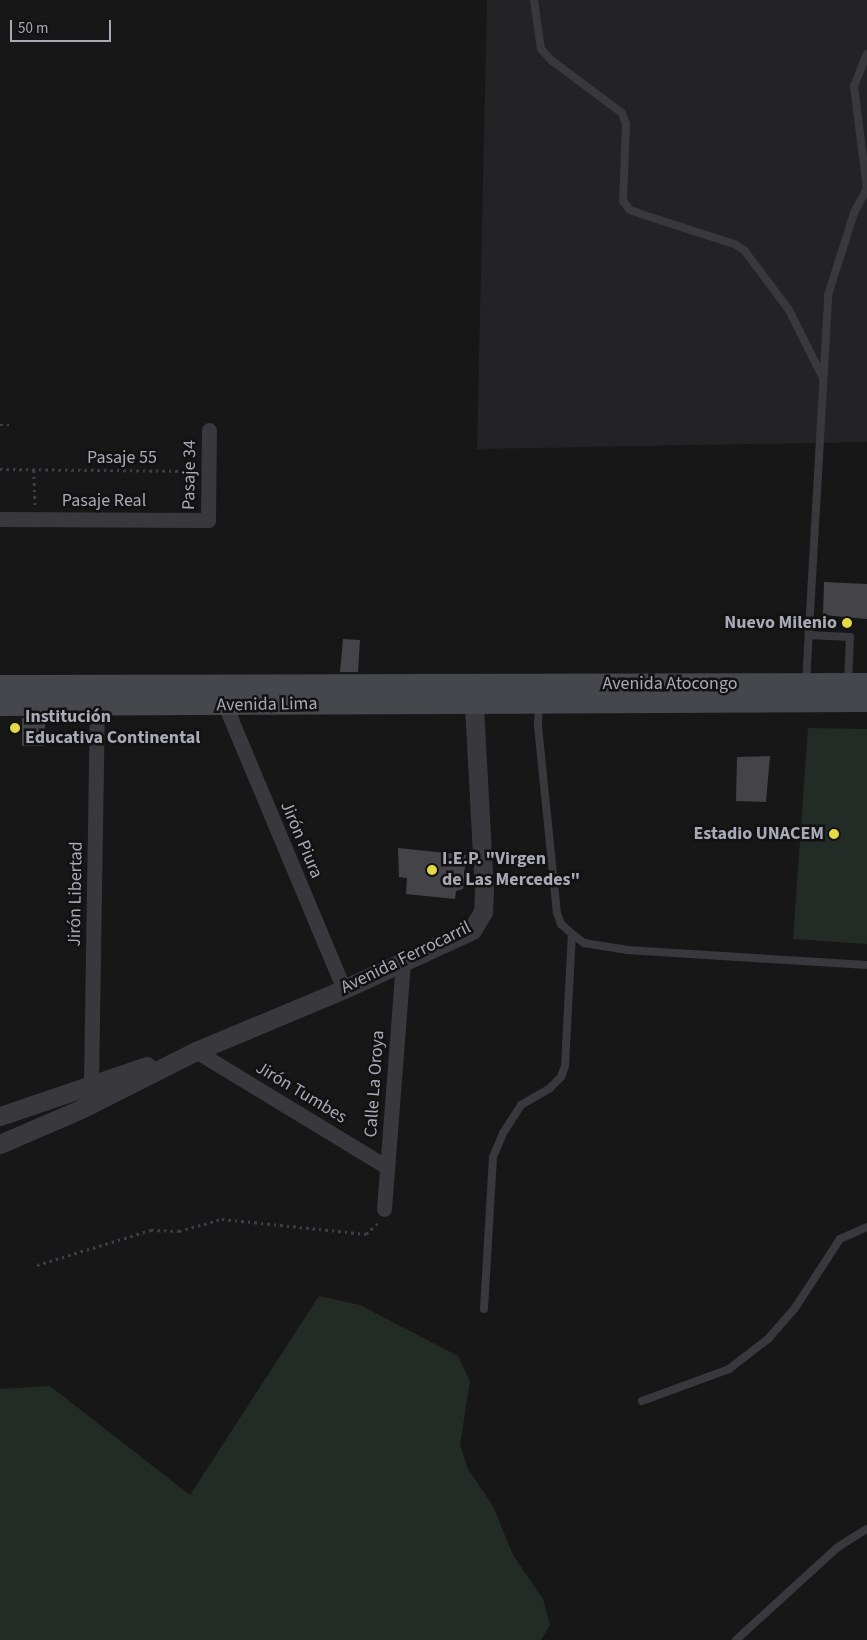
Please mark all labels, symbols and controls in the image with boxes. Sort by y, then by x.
scale bar [12,10,114,42]
text: 50 m [18,18,48,39]
street label: Pasaje 34 [179,440,201,510]
street label: Pasaje 55 [87,447,157,469]
street label: Pasaje Real [62,490,146,512]
place label: Nuevo Milenio [724,612,837,634]
marker: Nuevo Milenio [841,617,853,629]
street label: Avenida Atocongo [603,673,737,695]
street label: Avenida Lima [216,693,318,717]
place label: Institución Educativa Continental [25,707,200,750]
marker: Institución Educativa Continental [9,722,21,734]
street label: Jirón Piura [275,798,327,882]
place label: Estadio UNACEM [694,823,824,845]
marker: Estadio UNACEM [828,828,840,840]
street label: Jirón Libertad [64,841,88,947]
place label: I.E.P. "Virgen de Las Mercedes" [442,849,580,892]
marker: I.E.P. "Virgen de Las Mercedes" [426,864,438,876]
street label: Avenida Ferrocarril [337,917,475,999]
street label: Calle La Oroya [360,1030,390,1138]
street label: Jirón Tumbes [252,1057,350,1129]

